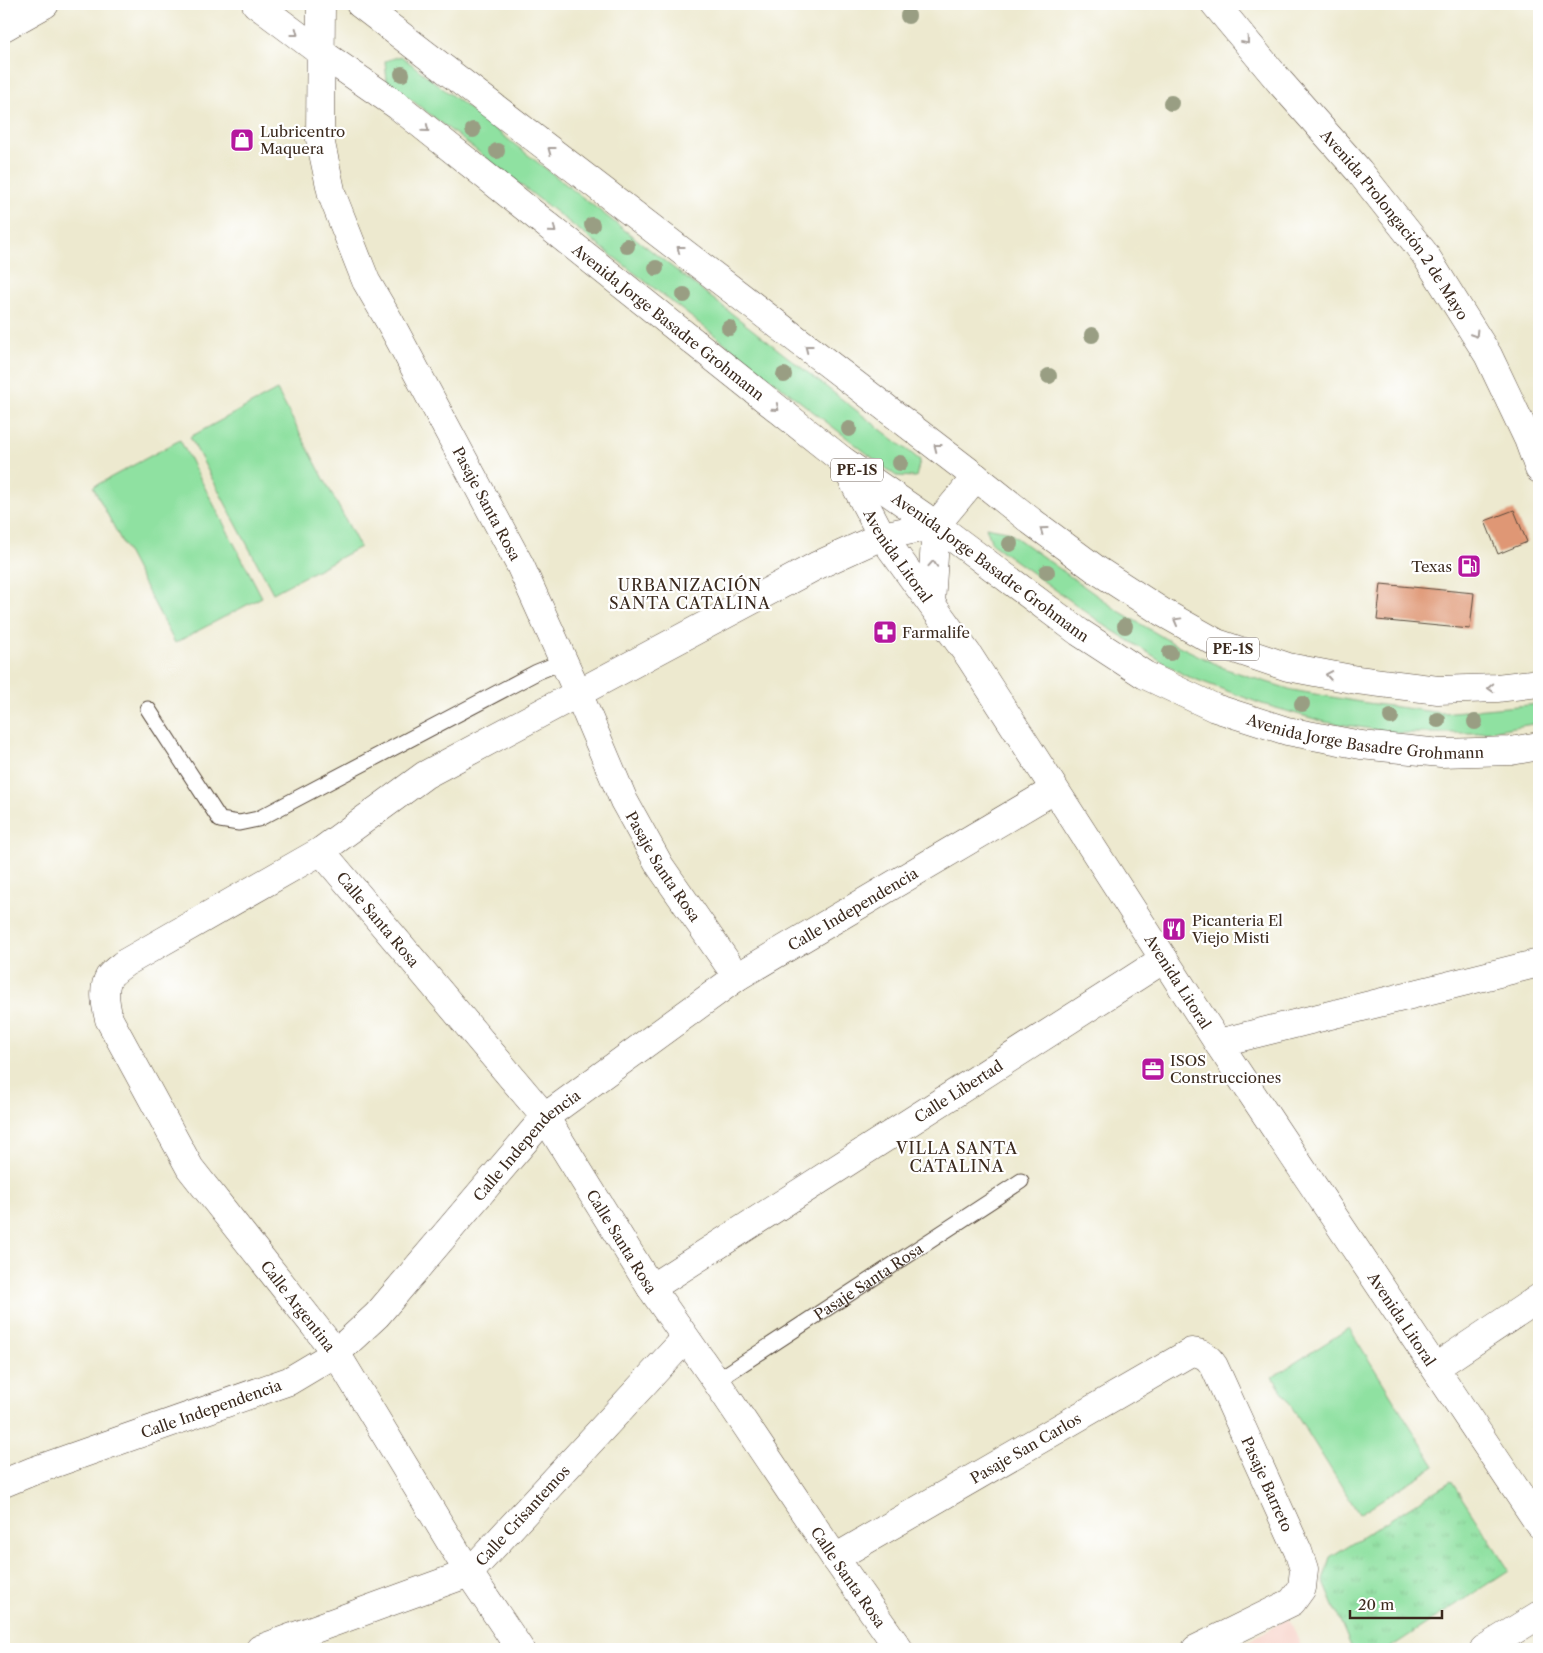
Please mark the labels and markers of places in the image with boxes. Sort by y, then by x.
place label: Lubricentro Maquera [260,122,345,158]
shop icon: Lubricentro Maquera [229,127,255,153]
fuel station icon: Texas [1456,553,1482,579]
place label: Texas [1411,557,1452,576]
pharmacy icon: Farmalife [872,619,898,645]
place label: Farmalife [902,623,970,642]
place label: Picanteria El Viejo Misti [1191,911,1283,947]
restaurant icon: Picanteria El Viejo Misti [1161,916,1187,942]
place label: ISOS Construcciones [1170,1051,1281,1087]
office icon: ISOS Construcciones [1140,1056,1166,1082]

